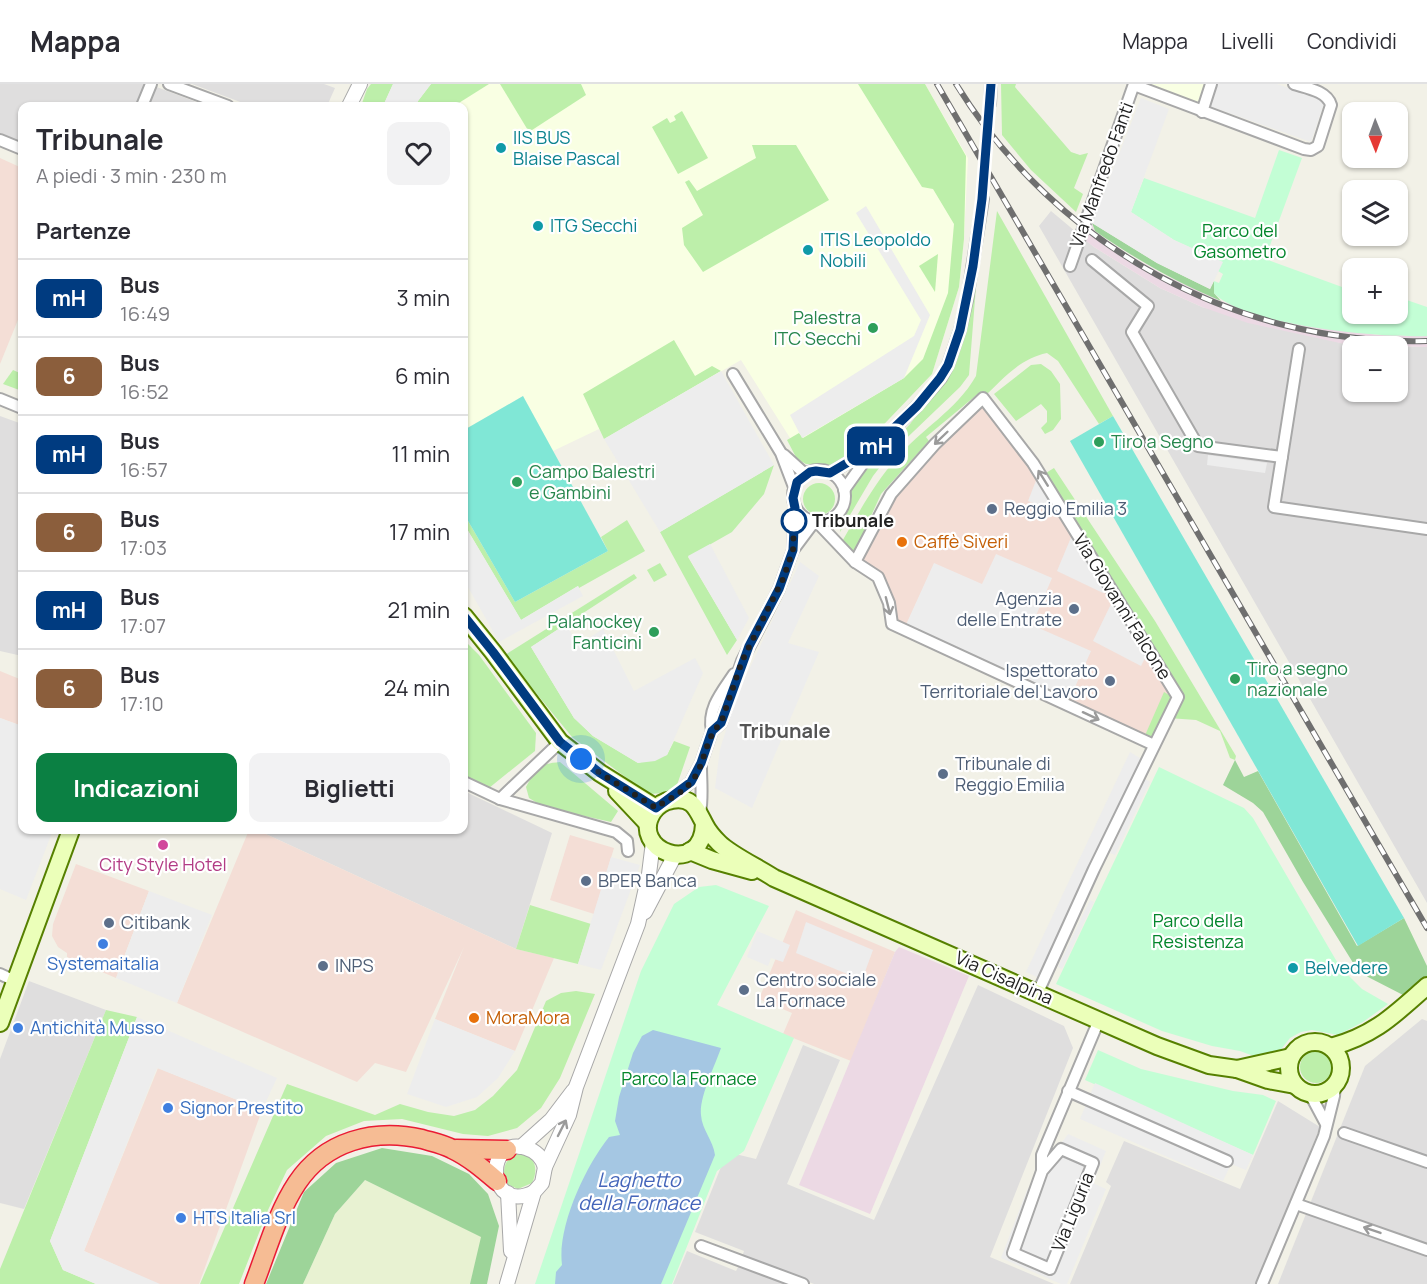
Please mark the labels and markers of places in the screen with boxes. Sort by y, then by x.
place label: IIS BUS Blaise Pascal [513,125,620,170]
marker: IIS BUS Blaise Pascal [494,141,508,155]
place label: ITG Secchi [550,213,637,237]
marker: ITG Secchi [531,219,545,233]
place label: ITIS Leopoldo Nobili [820,227,931,272]
marker: ITIS Leopoldo Nobili [801,243,815,257]
place label: Palestra ITC Secchi [773,305,861,350]
marker: Palestra ITC Secchi [866,321,880,335]
place label: Tiro a Segno [1111,429,1214,453]
marker: Tiro a Segno [1092,435,1106,449]
place label: Campo Balestri e Gambini [529,459,655,504]
marker: Campo Balestri e Gambini [510,475,524,489]
place label: Reggio Emilia 3 [1004,496,1127,520]
marker: Reggio Emilia 3 [985,502,999,516]
marker: Tribunale [781,508,807,534]
place label: Tribunale [812,508,894,532]
place label: Caffè Siveri [914,529,1008,553]
marker: Caffè Siveri [895,535,909,549]
place label: Agenzia delle Entrate [957,586,1062,631]
marker: Agenzia delle Entrate [1067,602,1081,616]
place label: Palahockey Fanticini [547,609,642,654]
marker: Palahockey Fanticini [647,625,661,639]
place label: Tiro a segno nazionale [1247,656,1348,701]
place label: Ispettorato Territoriale del Lavoro [920,658,1098,703]
marker: Tiro a segno nazionale [1228,672,1242,686]
marker: Ispettorato Territoriale del Lavoro [1103,674,1117,688]
place label: Tribunale di Reggio Emilia [955,751,1065,796]
marker: Tribunale di Reggio Emilia [936,767,950,781]
marker: City Style Hotel [156,838,170,852]
place label: City Style Hotel [99,852,227,876]
place label: BPER Banca [598,868,697,892]
marker: BPER Banca [579,874,593,888]
place label: Citibank [121,910,191,934]
marker: Citibank [102,916,116,930]
marker: Systemaitalia [96,937,110,951]
place label: Systemaitalia [47,951,159,975]
place label: INPS [335,953,374,977]
place label: Belvedere [1305,955,1388,979]
marker: INPS [316,959,330,973]
marker: Belvedere [1286,961,1300,975]
place label: Centro sociale La Fornace [756,967,876,1012]
marker: Centro sociale La Fornace [737,983,751,997]
place label: MoraMora [486,1005,570,1029]
marker: MoraMora [467,1011,481,1025]
place label: Antichità Musso [30,1015,165,1039]
marker: Antichità Musso [11,1021,25,1035]
place label: Signor Prestito [180,1095,303,1119]
marker: Signor Prestito [161,1101,175,1115]
place label: HTS Italia Srl [193,1205,296,1229]
marker: HTS Italia Srl [174,1211,188,1225]

